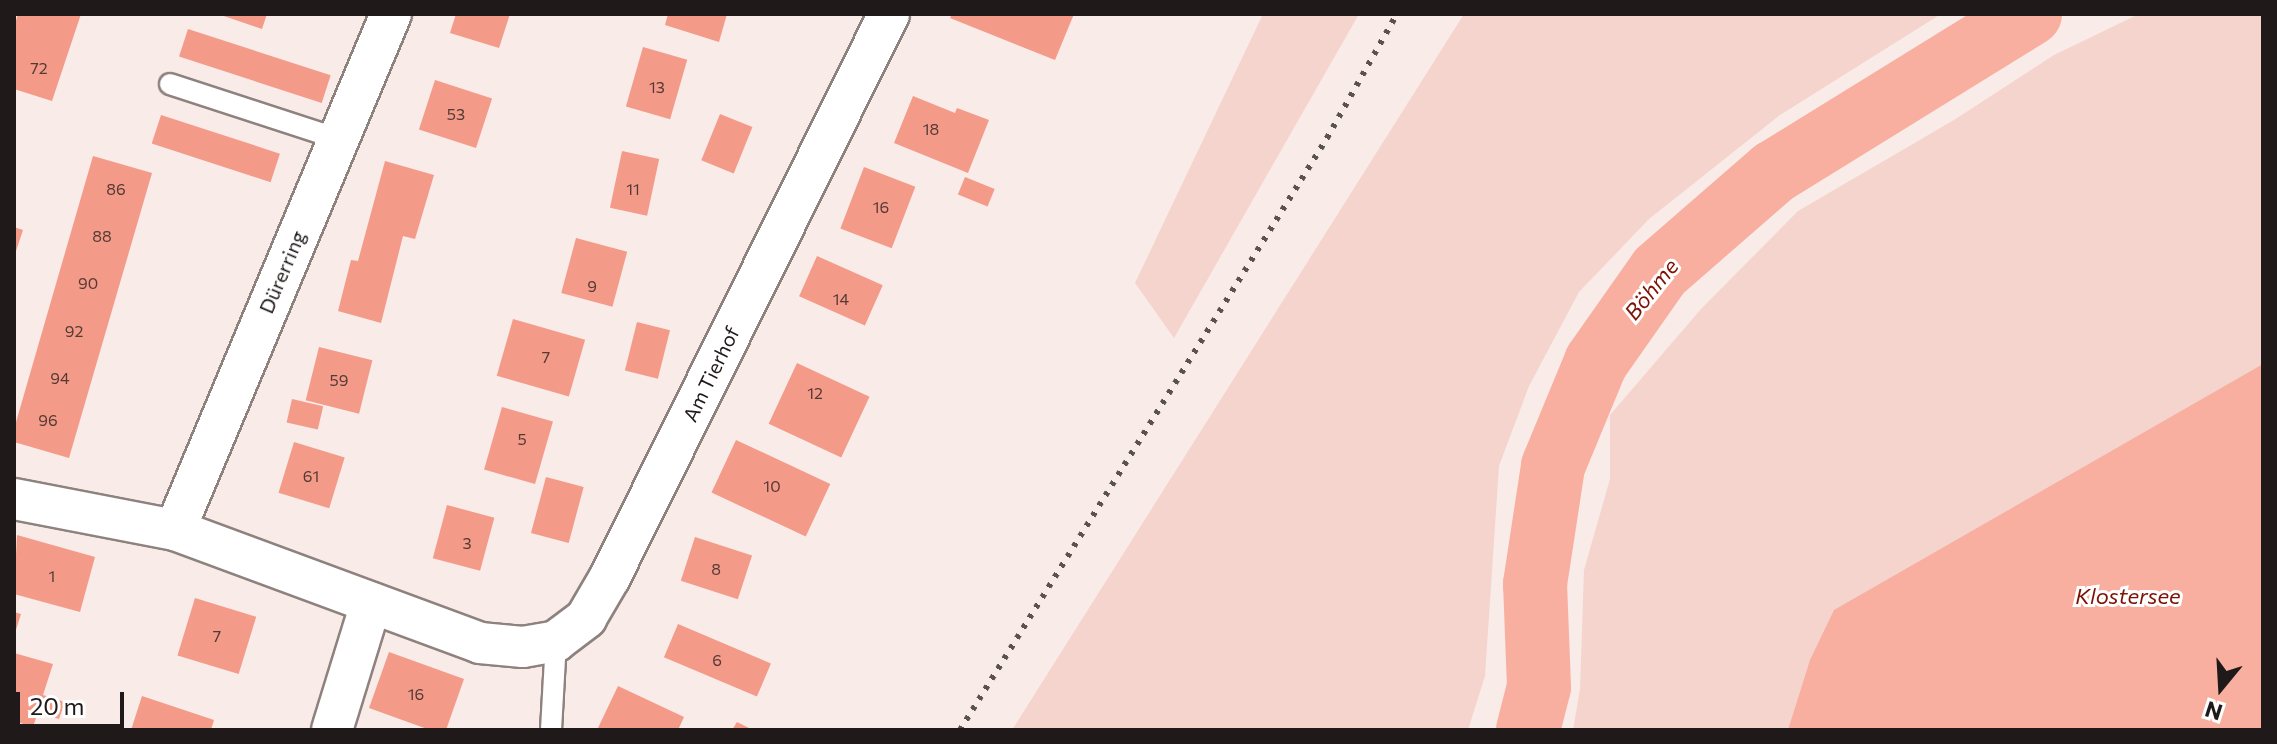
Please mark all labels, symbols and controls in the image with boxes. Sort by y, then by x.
house number: 72 [30,58,48,78]
house number: 13 [649,77,665,97]
house number: 53 [447,104,465,124]
house number: 18 [923,119,939,139]
house number: 86 [106,179,126,199]
house number: 11 [626,179,640,199]
house number: 16 [873,197,889,217]
house number: 88 [92,226,112,246]
street label: Dürerring [254,227,310,317]
water label: Böhme [1618,253,1684,325]
house number: 90 [78,273,98,293]
house number: 9 [587,276,597,296]
house number: 14 [833,289,849,309]
house number: 92 [65,321,83,341]
street label: Am Tierhof [678,323,744,425]
house number: 7 [542,347,550,367]
house number: 94 [50,368,70,388]
house number: 59 [330,370,348,390]
house number: 12 [807,383,823,403]
house number: 96 [38,410,58,430]
house number: 5 [517,429,527,449]
house number: 61 [303,466,319,486]
house number: 10 [763,476,781,496]
house number: 3 [462,533,472,553]
house number: 8 [711,559,721,579]
house number: 1 [49,566,55,586]
water label: Klostersee [2075,583,2181,609]
house number: 7 [213,626,221,646]
north arrow [2181,648,2261,728]
house number: 6 [712,650,722,670]
scale bar [20,676,128,726]
house number: 16 [408,684,424,704]
text: 20 m [30,691,84,720]
text: N [2201,696,2225,727]

